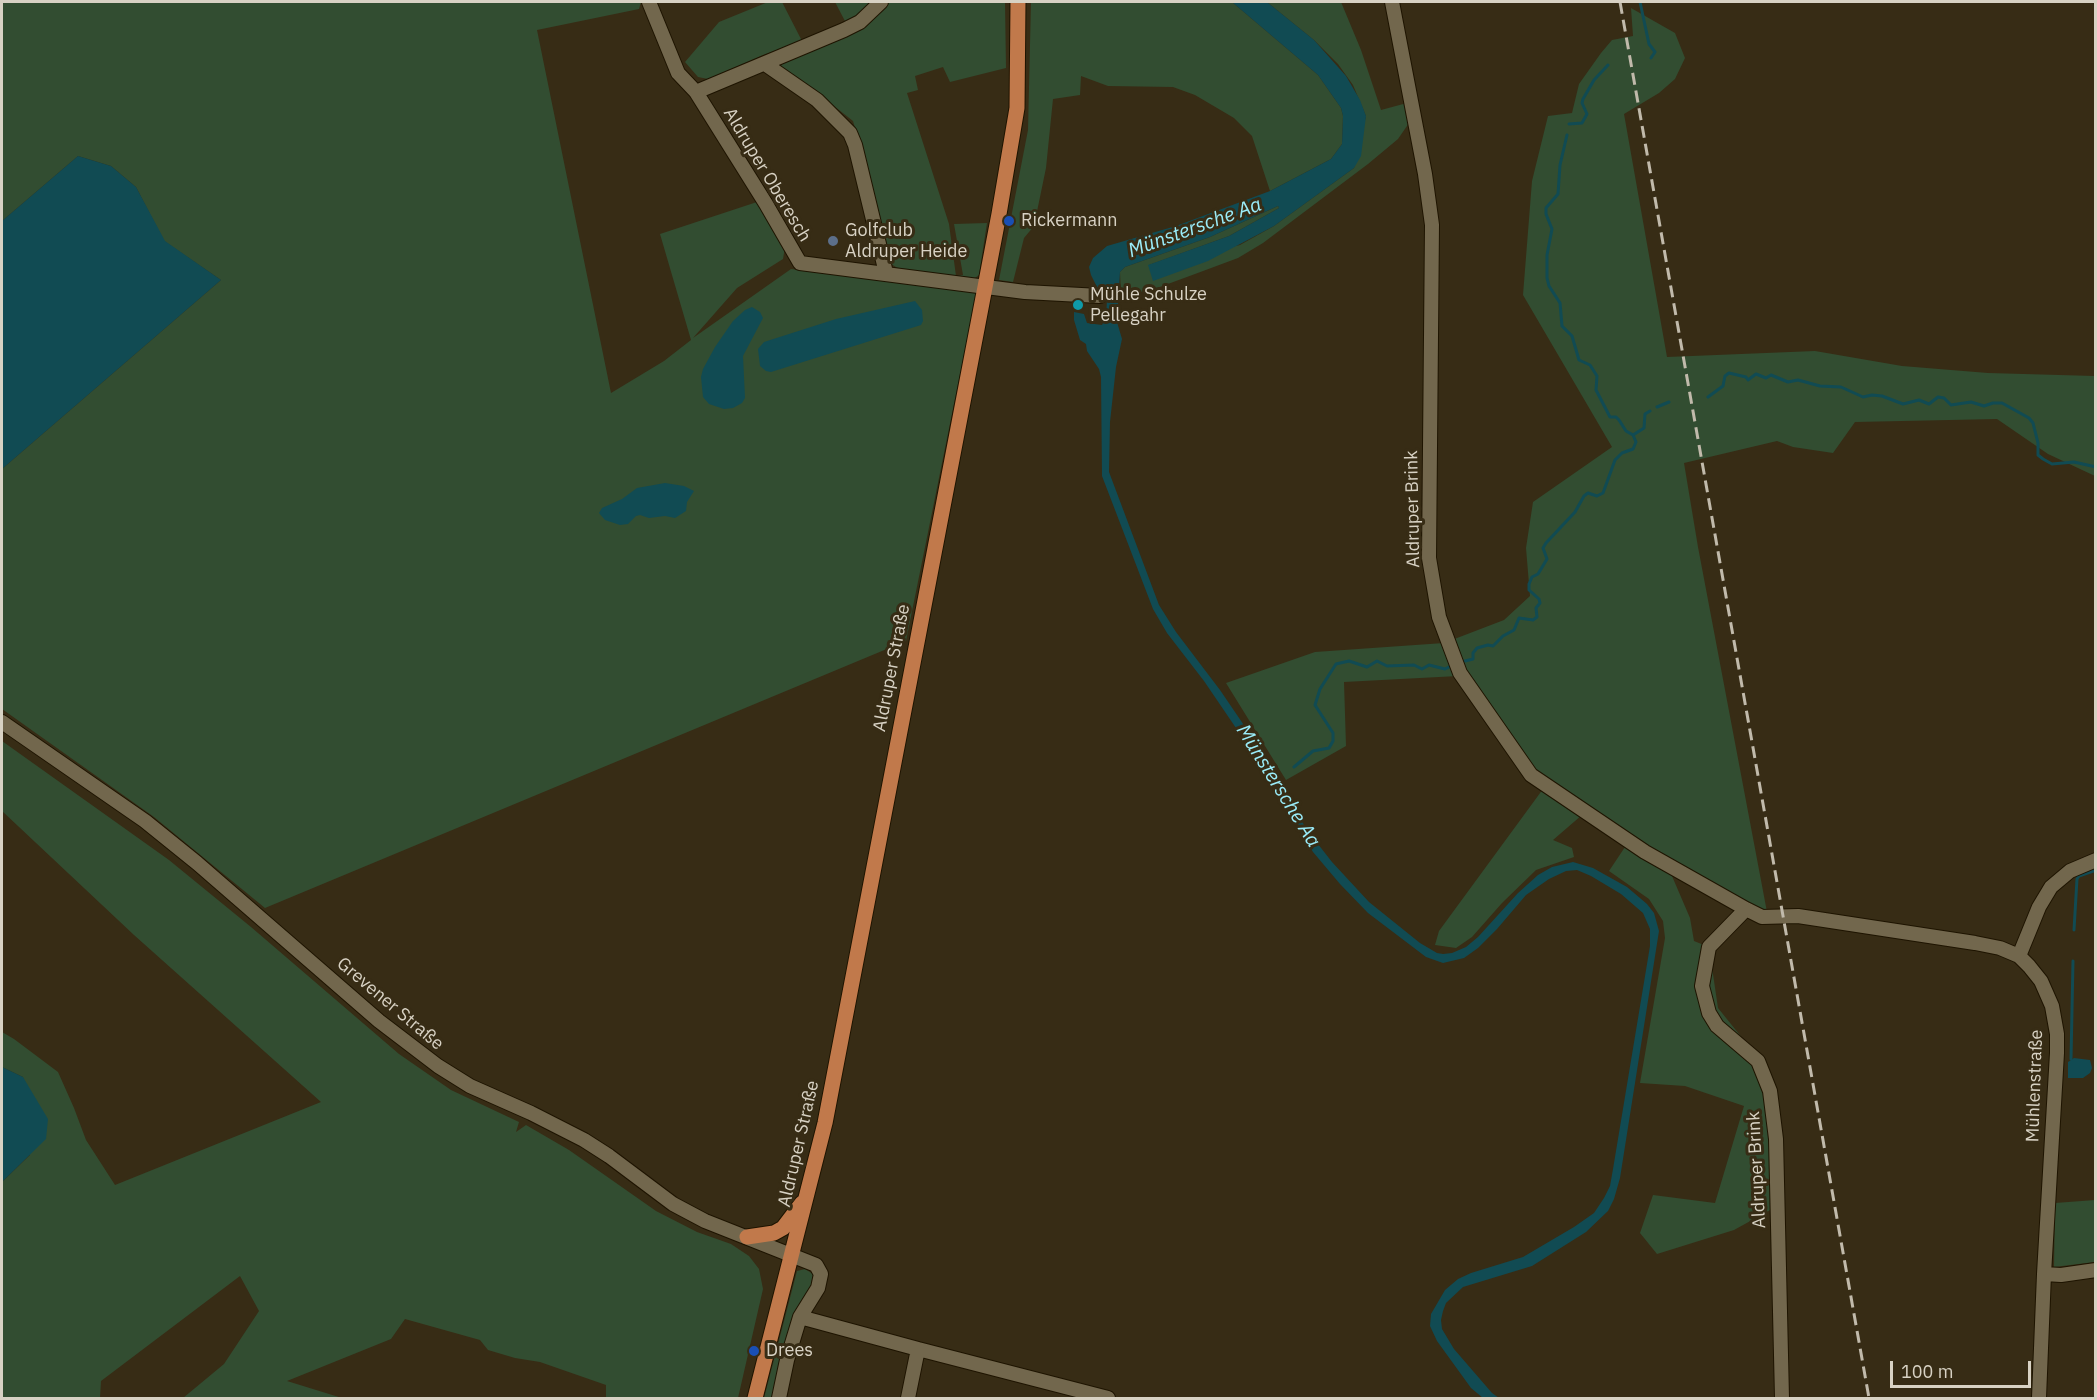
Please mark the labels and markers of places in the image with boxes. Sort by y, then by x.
place label: Rickermann [1021,210,1118,232]
marker: Rickermann [1002,214,1016,228]
place label: Golfclub Aldruper Heide [845,220,967,262]
marker: Golfclub Aldruper Heide [826,234,840,248]
place label: Mühle Schulze Pellegahr [1090,284,1207,326]
marker: Mühle Schulze Pellegahr [1071,298,1085,312]
place label: Drees [766,1340,813,1362]
marker: Drees [747,1344,761,1358]

